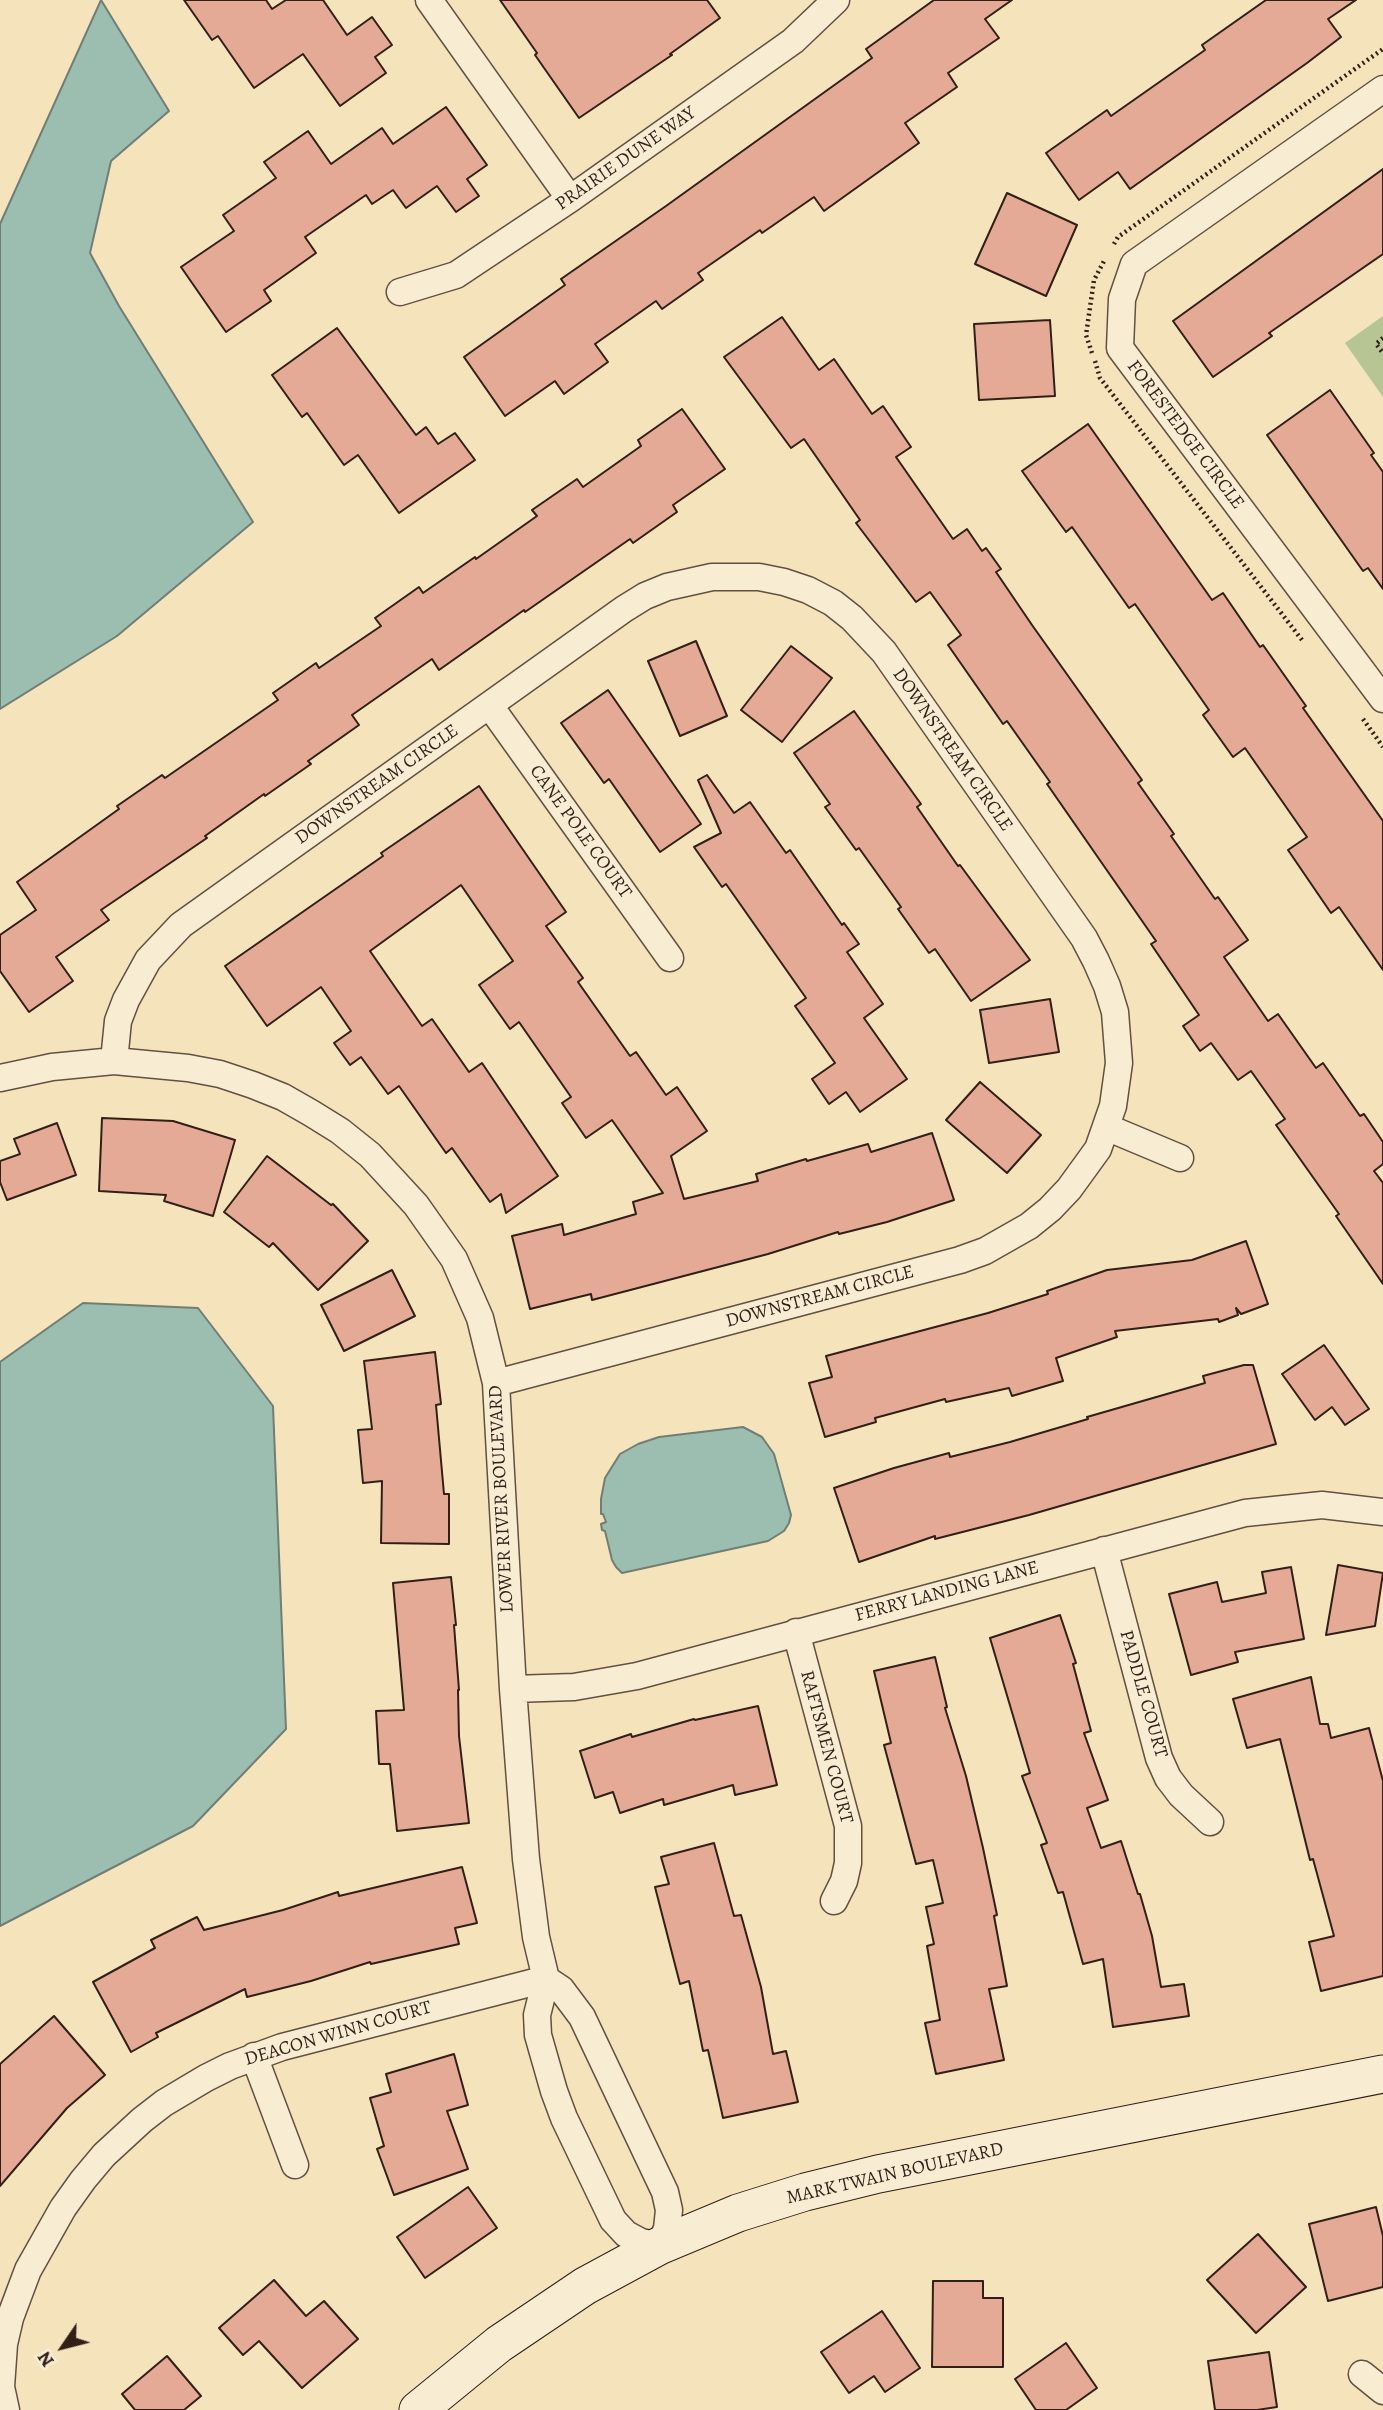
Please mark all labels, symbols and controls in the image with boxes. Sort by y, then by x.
street label: PRAIRIE DUNE WAY [552,102,700,216]
street label: FORESTEDGE CIRCLE [1122,356,1248,514]
street label: DOWNSTREAM CIRCLE [887,664,1017,836]
street label: DOWNSTREAM CIRCLE [291,720,463,850]
street label: CANE POLE COURT [524,761,636,903]
street label: DOWNSTREAM CIRCLE [723,1261,917,1333]
street label: LOWER RIVER BOULEVARD [485,1385,519,1613]
street label: FERRY LANDING LANE [853,1556,1041,1628]
street label: PADDLE COURT [1114,1628,1172,1760]
street label: RAFTSMEN COURT [795,1668,857,1826]
street label: DEACON WINN COURT [242,1996,434,2072]
street label: MARK TWAIN BOULEVARD [784,2138,1006,2210]
north arrow [28,2312,98,2382]
text: N [31,2346,60,2372]

